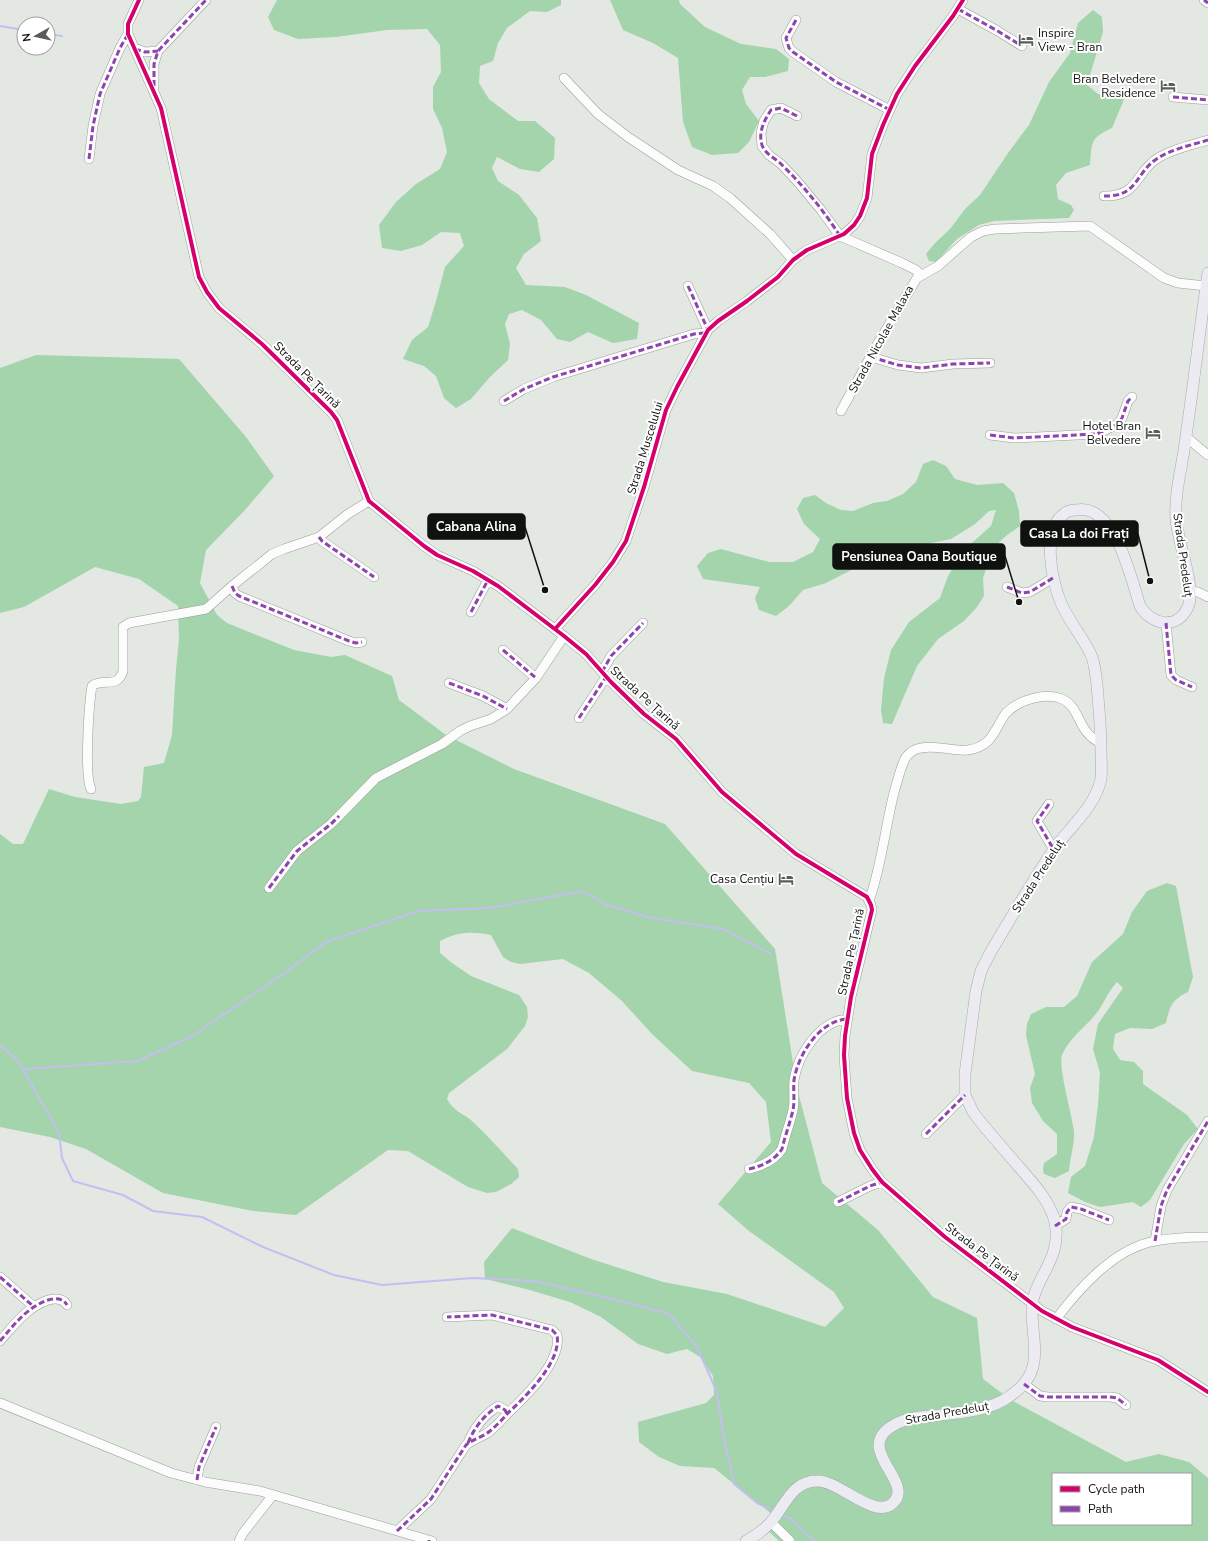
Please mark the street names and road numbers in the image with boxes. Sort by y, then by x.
street label: Strada Nicolae Malaxa [845,282,917,396]
street label: Strada Pe Țarină [270,338,344,412]
street label: Strada Muscelului [623,400,667,496]
street label: Strada Predeluț [1169,512,1197,599]
street label: Strada Pe Țarină [607,663,683,733]
street label: Strada Predeluț [1008,836,1068,916]
street label: Strada Pe Țarină [834,907,868,997]
street label: Strada Pe Țarină [942,1219,1022,1285]
street label: Strada Predeluț [904,1398,991,1428]

